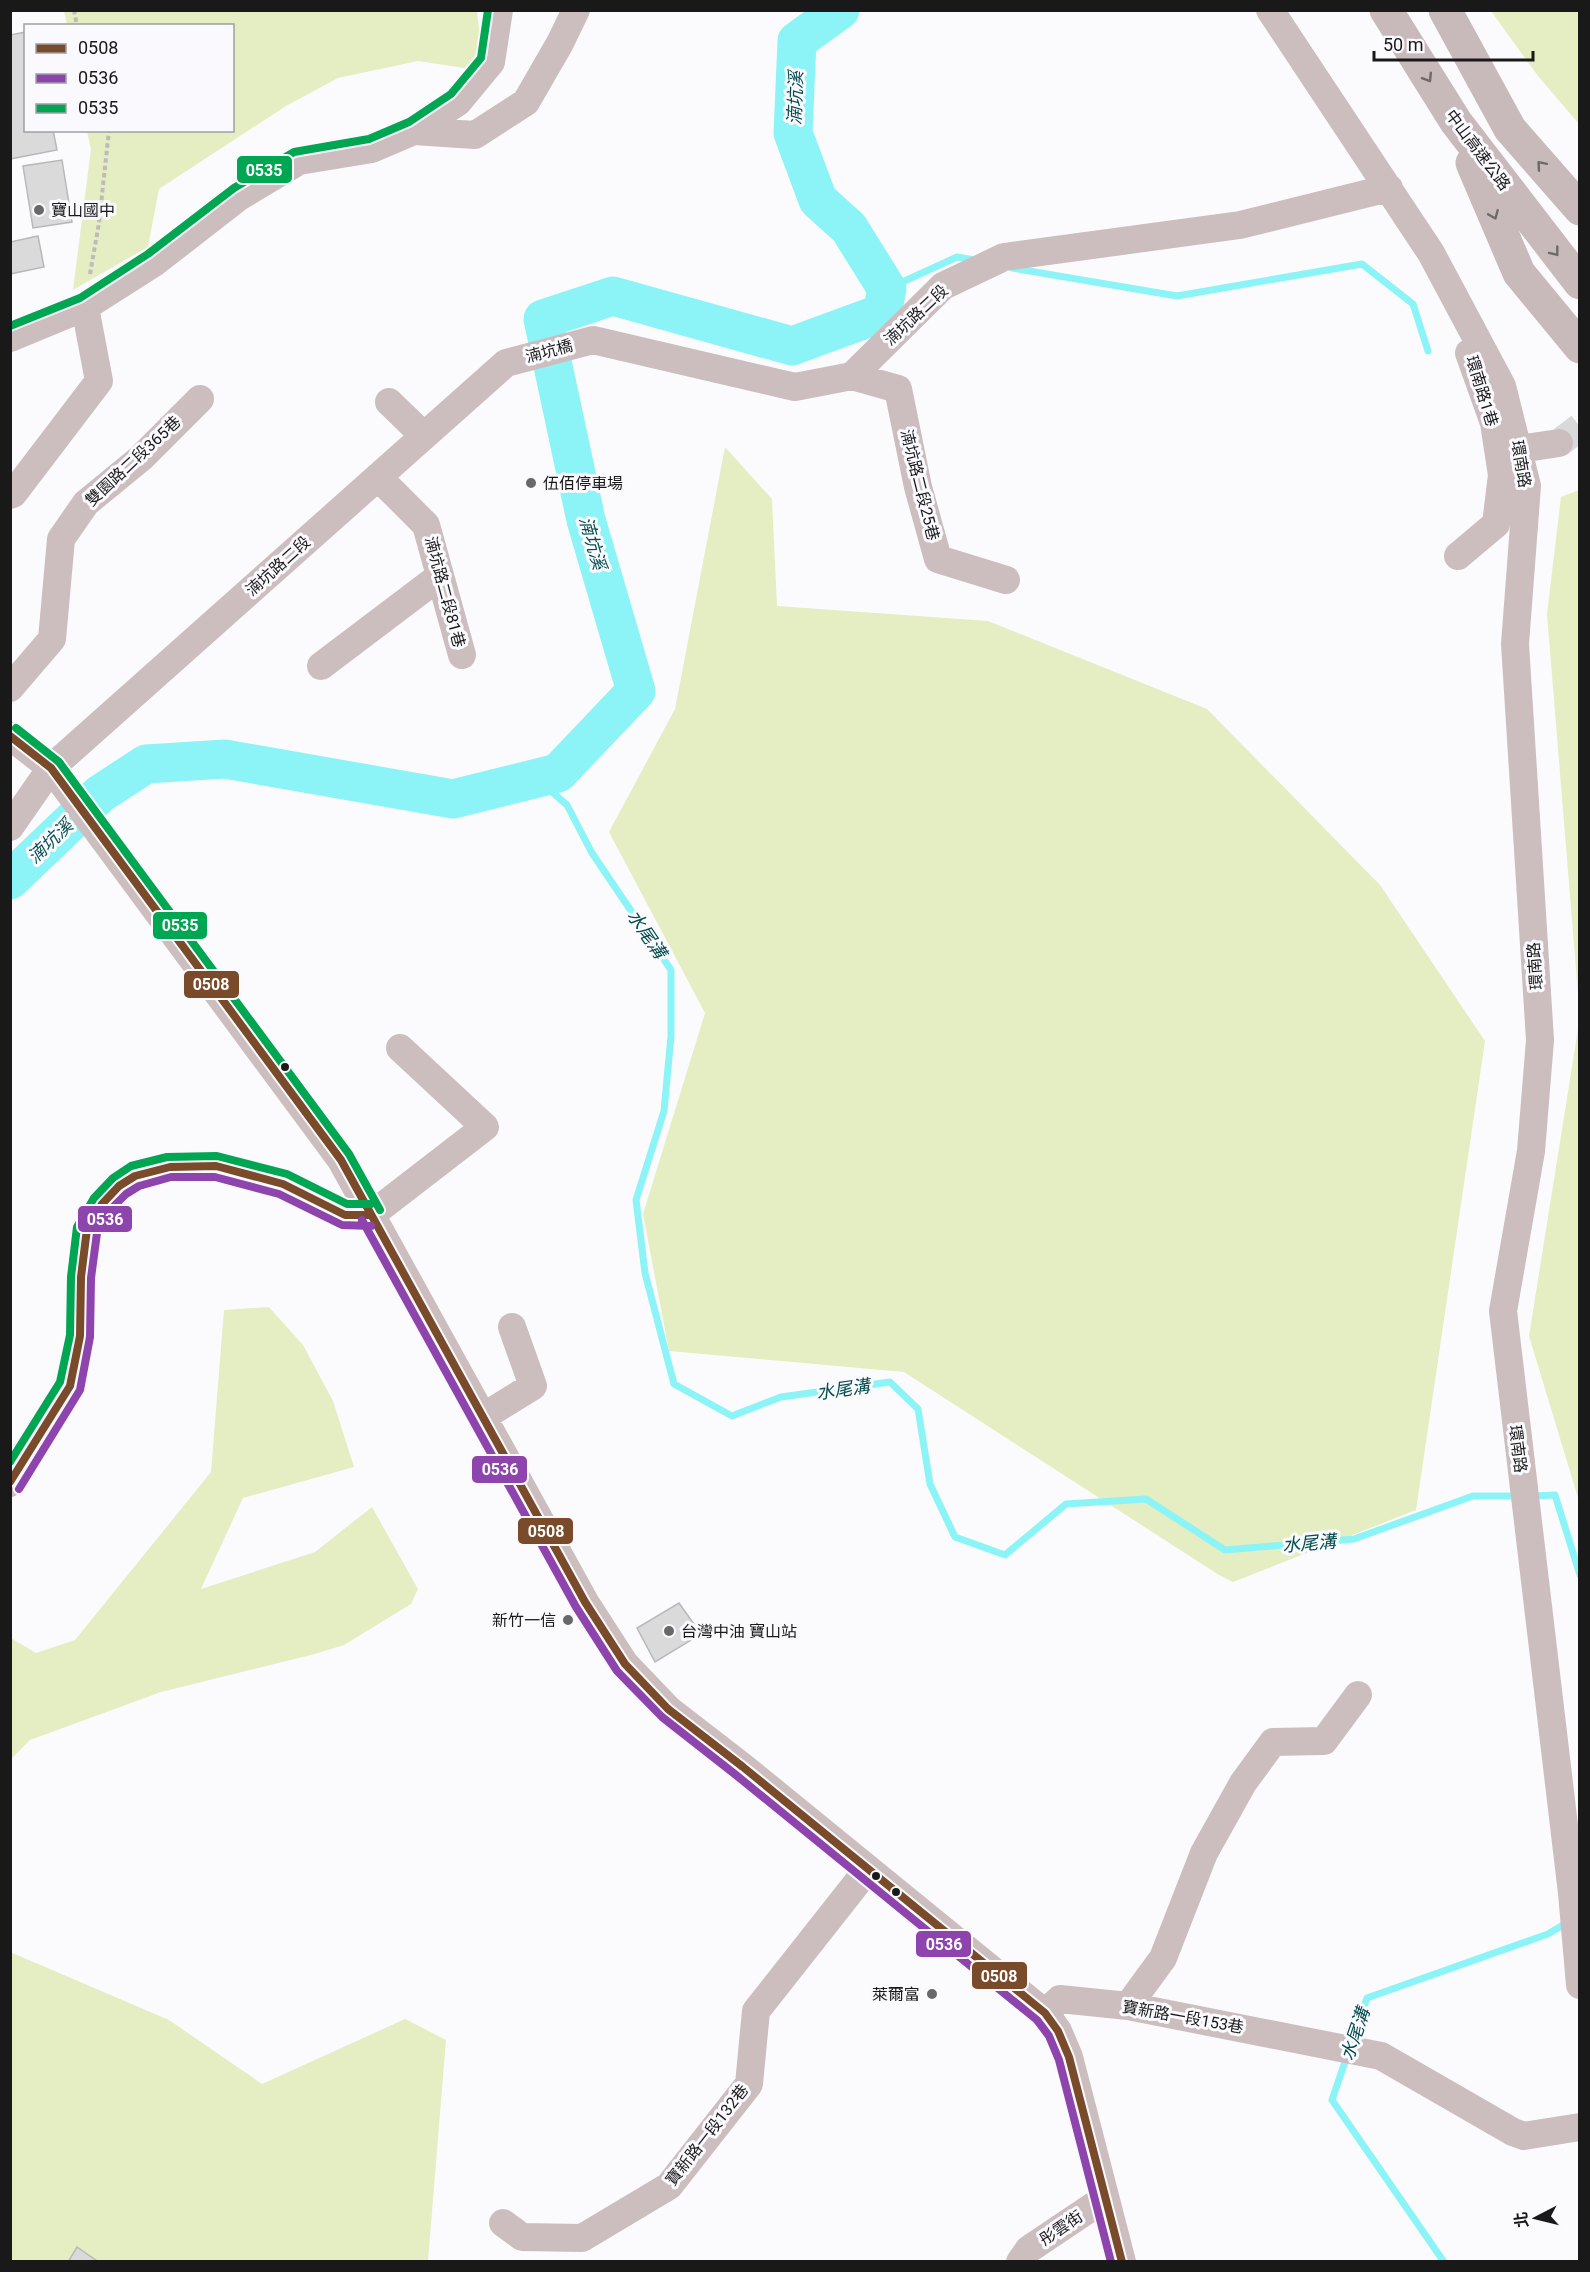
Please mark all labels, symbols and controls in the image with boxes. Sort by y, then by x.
legend [24,24,234,132]
scale bar [1374,24,1533,62]
text: 50 m [1383,34,1423,55]
text: 0508 [78,37,118,58]
text: 0536 [78,67,118,88]
water label: 湳坑溪 [784,68,807,125]
one-way arrow [1421,72,1433,82]
text: 0535 [78,97,118,118]
street label: 中山高速公路 [1442,106,1514,194]
line badge: 0535 [236,155,293,184]
text: 0535 [246,161,282,180]
one-way arrow [1537,161,1548,172]
place label: 寶山國中 [51,201,115,220]
marker: 寶山國中 [32,203,46,217]
one-way arrow [1487,209,1499,220]
one-way arrow [1548,245,1559,256]
street label: 湳坑路二段 [880,281,952,349]
street label: 湳坑橋 [523,336,575,366]
street label: 環南路1巷 [1462,353,1502,429]
street label: 雙園路二段365巷 [82,412,184,510]
street label: 湳坑路二段25巷 [897,427,943,543]
street label: 環南路 [1507,439,1535,489]
place label: 伍佰停車場 [543,474,623,493]
marker: 伍佰停車場 [524,476,538,490]
water label: 湳坑溪 [575,514,611,575]
street label: 湳坑路二段 [242,532,314,600]
street label: 湳坑路二段81巷 [421,534,469,650]
water label: 湳坑溪 [23,813,79,867]
water label: 水尾溝 [623,906,672,965]
line badge: 0535 [152,911,208,940]
text: 0535 [162,916,198,935]
street label: 環南路 [1524,941,1546,991]
line badge: 0508 [183,970,240,999]
text: 0508 [193,975,229,994]
unlabelled marker [279,1061,291,1073]
line badge: 0536 [77,1205,133,1233]
text: 0536 [87,1210,123,1229]
water label: 水尾溝 [815,1374,874,1403]
street label: 環南路 [1506,1424,1530,1474]
line badge: 0536 [471,1455,528,1484]
text: 0536 [482,1460,518,1479]
line badge: 0508 [517,1517,574,1545]
text: 0508 [528,1522,564,1541]
water label: 水尾溝 [1281,1530,1340,1556]
place label: 新竹一信 [492,1611,556,1630]
marker: 新竹一信 [561,1613,575,1627]
place label: 台灣中油 寶山站 [681,1622,797,1641]
marker: 台灣中油 寶山站 [662,1624,676,1638]
unlabelled marker [870,1870,882,1882]
unlabelled marker [890,1886,902,1898]
line badge: 0536 [915,1930,972,1958]
text: 0536 [926,1935,962,1954]
line badge: 0508 [971,1961,1028,1990]
text: 0508 [981,1967,1017,1986]
place label: 萊爾富 [872,1985,920,2004]
marker: 萊爾富 [925,1987,939,2001]
street label: 寶新路一段153巷 [1121,1997,1245,2037]
water label: 水尾溝 [1336,2002,1375,2063]
street label: 寶新路一段132巷 [662,2081,752,2189]
north arrow [1506,2188,1566,2248]
street label: 彤雲街 [1036,2207,1086,2249]
text: 北 [1511,2211,1532,2229]

